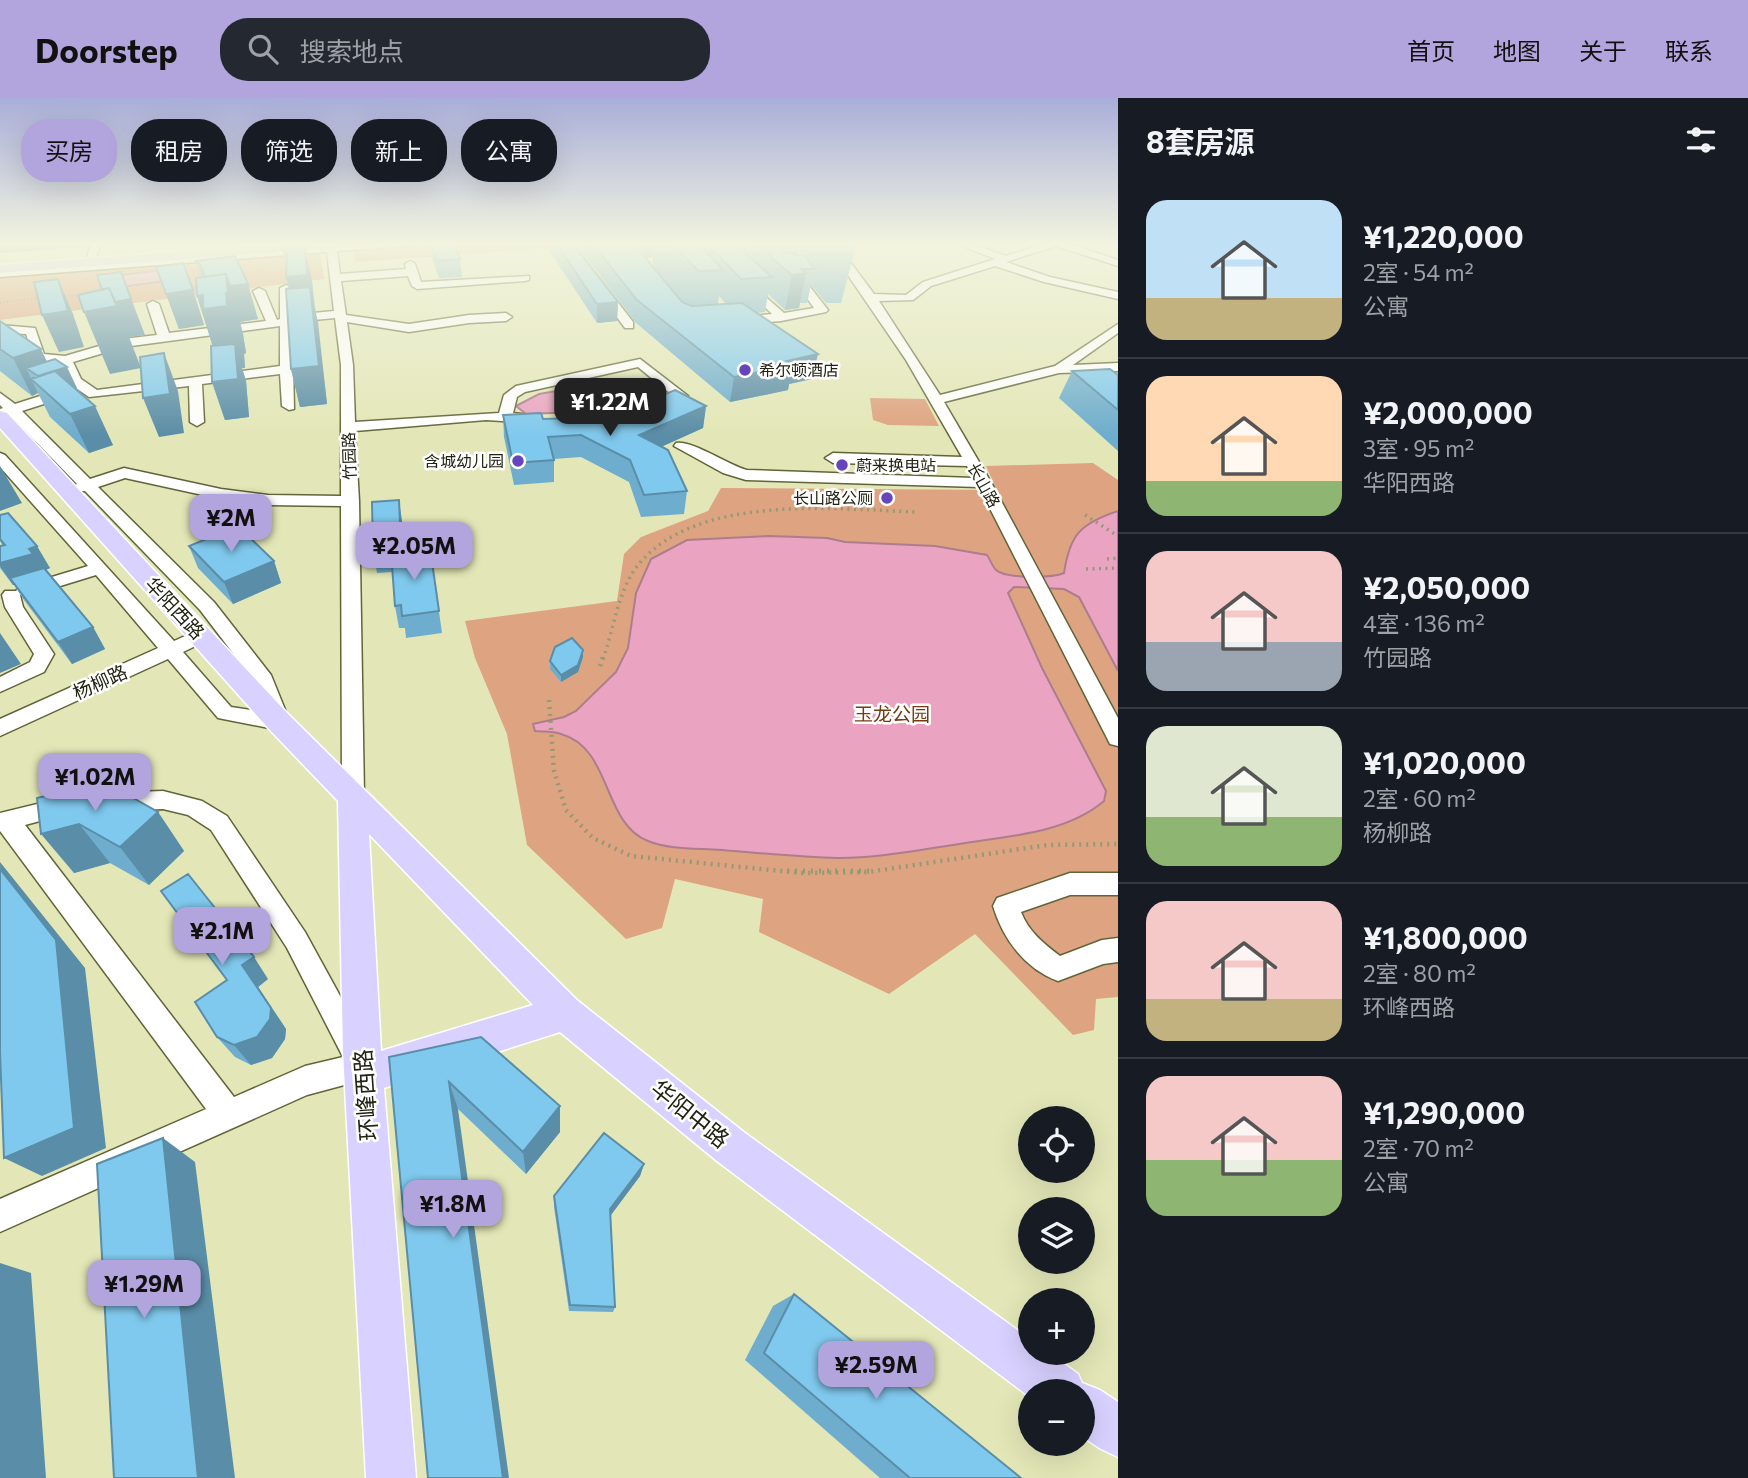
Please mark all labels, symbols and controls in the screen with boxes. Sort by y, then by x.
search box [220,18,710,81]
text: Doorstep [35,29,178,70]
icon: search [244,30,282,68]
text: 搜索地点 [300,35,404,66]
text: 首页 [1407,36,1455,65]
text: 地图 [1493,36,1541,65]
text: 关于 [1579,36,1627,65]
text: 联系 [1665,36,1713,65]
chip: 买房 [21,119,117,182]
chip: 租房 [131,119,227,182]
chip: 筛选 [241,119,337,182]
chip: 新上 [351,119,447,182]
chip: 公寓 [461,119,557,182]
icon: filters [1682,121,1720,159]
text: 8套房源 [1146,122,1255,159]
text: ¥1,220,000 [1363,217,1524,254]
icon: home [1202,228,1286,312]
text: 2室 · 54 m² [1363,258,1474,286]
text: 公寓 [1363,292,1409,320]
place label: 希尔顿酒店 [759,360,839,379]
marker: 希尔顿酒店 [737,362,753,378]
pin: ¥1.22M [553,378,667,438]
text: ¥1.22M [570,387,650,415]
text: ¥2,000,000 [1363,393,1533,430]
icon: home [1202,404,1286,488]
street label: 竹园路 [338,432,359,480]
text: 3室 · 95 m² [1363,434,1474,462]
place label: 含城幼儿园 [424,451,504,470]
marker: 含城幼儿园 [510,453,526,469]
place label: 蔚来换电站 [856,455,936,474]
marker: 蔚来换电站 [834,457,850,473]
street label: 长山路 [964,459,1004,510]
text: 华阳西路 [1363,468,1455,496]
place label: 长山路公厕 [793,488,873,507]
marker: 长山路公厕 [879,490,895,506]
pin: ¥2M [197,494,265,554]
text: ¥2M [206,503,256,531]
pin: ¥2.05M [357,522,471,582]
text: ¥2.05M [372,531,456,559]
text: ¥2,050,000 [1363,568,1530,605]
street label: 华阳西路 [141,572,210,643]
icon: home [1202,579,1286,663]
text: 4室 · 136 m² [1363,609,1485,637]
text: 竹园路 [1363,643,1432,671]
street label: 杨柳路 [69,659,131,704]
park label: 玉龙公园 [854,702,930,725]
text: ¥1,020,000 [1363,743,1526,780]
pin: ¥1.02M [38,754,152,813]
icon: home [1202,754,1286,838]
text: ¥1.02M [54,762,136,790]
text: 2室 · 60 m² [1363,784,1476,812]
text: 杨柳路 [1363,818,1432,846]
pin: ¥2.1M [173,908,271,967]
text: ¥2.1M [190,916,254,944]
text: ¥1,800,000 [1363,918,1528,955]
icon: home [1202,929,1286,1013]
text: 2室 · 80 m² [1363,959,1476,987]
text: 环峰西路 [1363,993,1455,1021]
street label: 环峰西路 [348,1048,382,1142]
street label: 华阳中路 [646,1073,735,1153]
text: ¥1,290,000 [1363,1093,1525,1130]
icon: home [1202,1104,1286,1188]
map controls [1018,1106,1095,1456]
button: locate [1018,1106,1095,1183]
text: 2室 · 70 m² [1363,1134,1474,1162]
text: 公寓 [1363,1168,1409,1196]
pin: ¥1.8M [404,1180,502,1240]
text: ¥1.8M [419,1189,487,1217]
button: layers [1018,1197,1095,1274]
pin: ¥1.29M [87,1260,201,1320]
text: ¥1.29M [104,1269,184,1297]
button: + [1018,1288,1095,1365]
pin: ¥2.59M [819,1342,933,1401]
text: ¥2.59M [834,1350,918,1378]
button: − [1018,1379,1095,1456]

